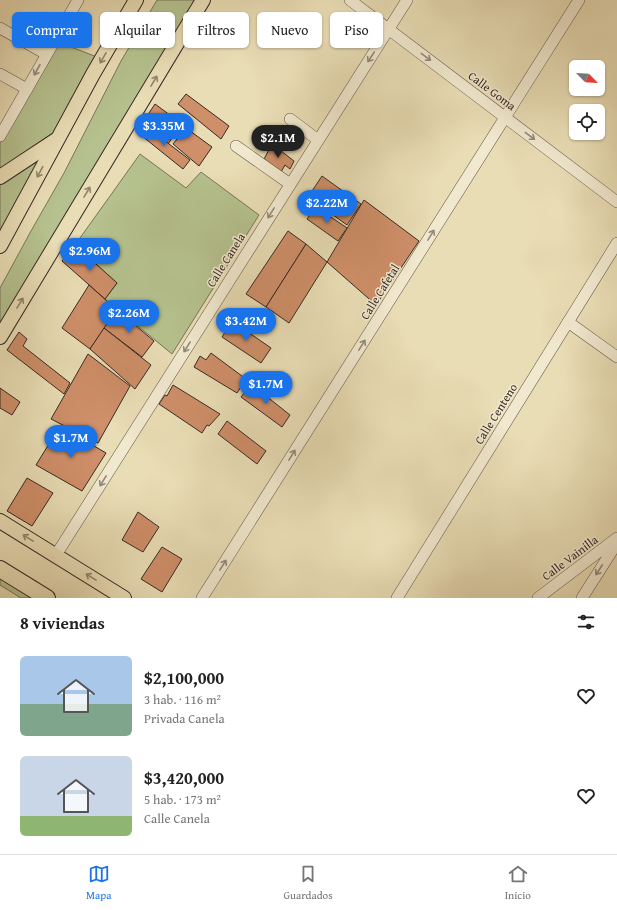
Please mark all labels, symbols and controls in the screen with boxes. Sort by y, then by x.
chip: Comprar [12,12,92,48]
chip: Alquilar [100,12,175,48]
chip: Filtros [183,12,249,48]
chip: Nuevo [257,12,322,48]
chip: Piso [330,12,383,48]
one-way arrow [367,51,376,62]
one-way arrow [98,52,106,64]
one-way arrow [421,53,432,61]
north arrow [569,60,605,96]
map controls [569,60,605,140]
one-way arrow [33,64,41,76]
street label: Calle Goma [465,67,520,114]
one-way arrow [151,75,159,87]
button: locate [569,104,605,140]
pin: $3.35M [131,113,197,147]
text: $3.35M [143,116,185,135]
pin: $2.1M [250,125,306,159]
text: $2.1M [260,128,296,147]
one-way arrow [524,132,535,140]
one-way arrow [36,166,44,178]
one-way arrow [84,186,92,198]
pin: $2.22M [294,190,360,224]
text: $2.22M [306,193,348,212]
one-way arrow [267,208,276,219]
street label: Calle Canela [202,229,249,290]
one-way arrow [427,230,435,241]
pin: $2.96M [57,238,123,272]
text: $2.96M [69,241,111,260]
street label: Calle Cafetal [356,260,404,323]
one-way arrow [17,297,25,309]
pin: $2.26M [96,300,162,334]
text: $2.26M [108,303,150,322]
pin: $3.42M [213,308,279,342]
text: $3.42M [225,311,267,330]
one-way arrow [358,339,366,351]
one-way arrow [183,341,191,352]
pin: $1.7M [238,371,294,405]
text: $1.7M [248,374,284,393]
street label: Calle Centeno [470,380,521,447]
pin: $1.7M [43,425,99,459]
text: $1.7M [53,428,89,447]
one-way arrow [289,449,297,461]
one-way arrow [98,475,106,487]
street label: Calle Vainilla [538,531,601,584]
one-way arrow [23,534,34,542]
one-way arrow [219,560,227,571]
one-way arrow [595,564,603,576]
one-way arrow [85,573,97,581]
text: 8 viviendas [20,610,105,635]
icon: filters [575,611,597,633]
text: $2,100,000 [144,665,224,690]
icon: home [52,672,100,720]
icon: heart [575,685,597,707]
text: 3 hab. · 116 m² [144,690,221,709]
text: Privada Canela [144,709,225,728]
text: $3,420,000 [144,765,224,790]
icon: home [52,772,100,820]
icon: heart [575,785,597,807]
text: 5 hab. · 173 m² [144,790,221,809]
text: Calle Canela [144,809,210,828]
tab: Mapa [86,863,111,903]
tab: Guardados [284,863,333,903]
tab: Inicio [505,863,531,903]

